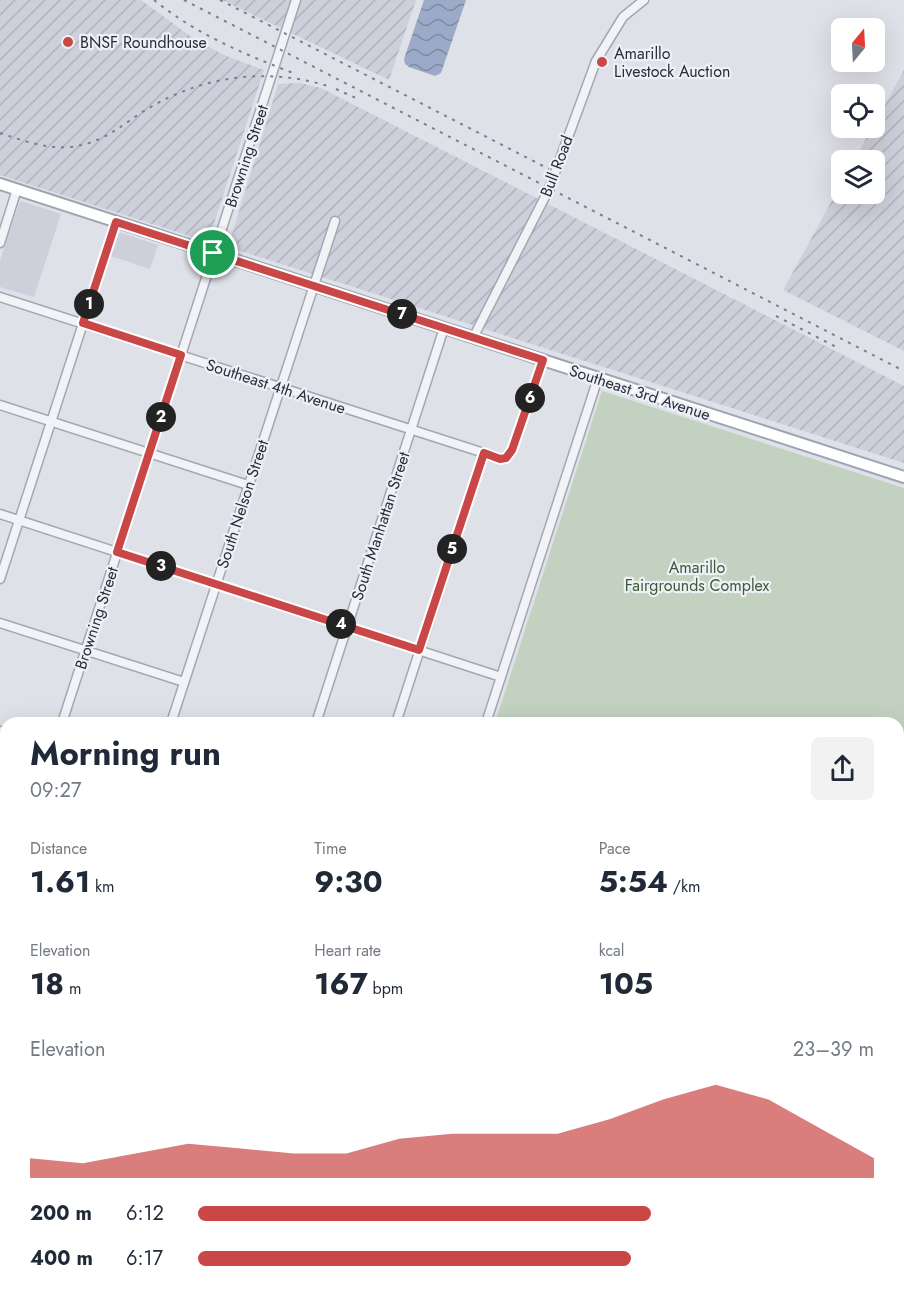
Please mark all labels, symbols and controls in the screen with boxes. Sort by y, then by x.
north arrow [831,18,885,72]
map controls [831,18,885,204]
place label: BNSF Roundhouse [80,31,207,54]
marker: BNSF Roundhouse [61,35,75,49]
place label: Amarillo Livestock Auction [614,42,730,83]
marker: Amarillo Livestock Auction [595,55,609,69]
button: locate [831,84,885,138]
street label: Browning Street [219,102,274,210]
street label: Bull Road [534,132,579,200]
button: layers [831,150,885,204]
pin [187,227,238,278]
icon: arrive [196,236,229,269]
pin: 1 [74,289,104,319]
text: 1 [85,292,93,315]
pin: 7 [387,299,417,329]
text: 7 [397,302,407,325]
street label: Southeast 4th Avenue [203,353,349,420]
street label: Southeast 3rd Avenue [566,359,713,426]
pin: 6 [515,383,545,413]
text: 6 [525,386,535,409]
pin: 2 [146,402,176,432]
text: 2 [156,405,166,428]
street label: South Nelson Street [211,437,274,571]
street label: South Manhattan Street [346,449,415,603]
pin: 5 [437,534,467,564]
text: 5 [447,537,457,560]
pin: 3 [146,551,176,581]
text: 3 [156,554,166,577]
park label: Amarillo Fairgrounds Complex [625,556,770,597]
street label: Browning Street [69,564,124,672]
pin: 4 [326,609,356,639]
text: 4 [335,612,347,635]
text: Morning run [30,730,221,777]
button: share [811,737,874,800]
text: 09:27 [30,776,81,805]
text: Distance [30,837,87,860]
text: Time [314,837,347,860]
text: Pace [599,837,631,860]
text: 1.61 [30,860,90,903]
text: 9:30 [314,860,383,903]
text: 5:54 [599,860,668,903]
text: km [90,875,115,898]
text: /km [668,875,701,898]
text: Elevation [30,939,90,962]
text: Heart rate [314,939,381,962]
text: kcal [599,939,624,962]
text: 18 [30,962,64,1005]
text: 167 [314,962,368,1005]
text: 105 [599,962,653,1005]
text: m [64,977,81,1000]
text: bpm [368,977,403,1000]
text: Elevation [30,1035,105,1064]
text: 23–39 m [793,1035,874,1064]
text: 200 m [30,1199,92,1228]
text: 6:12 [126,1199,164,1228]
text: 400 m [30,1244,93,1273]
text: 6:17 [126,1244,163,1273]

